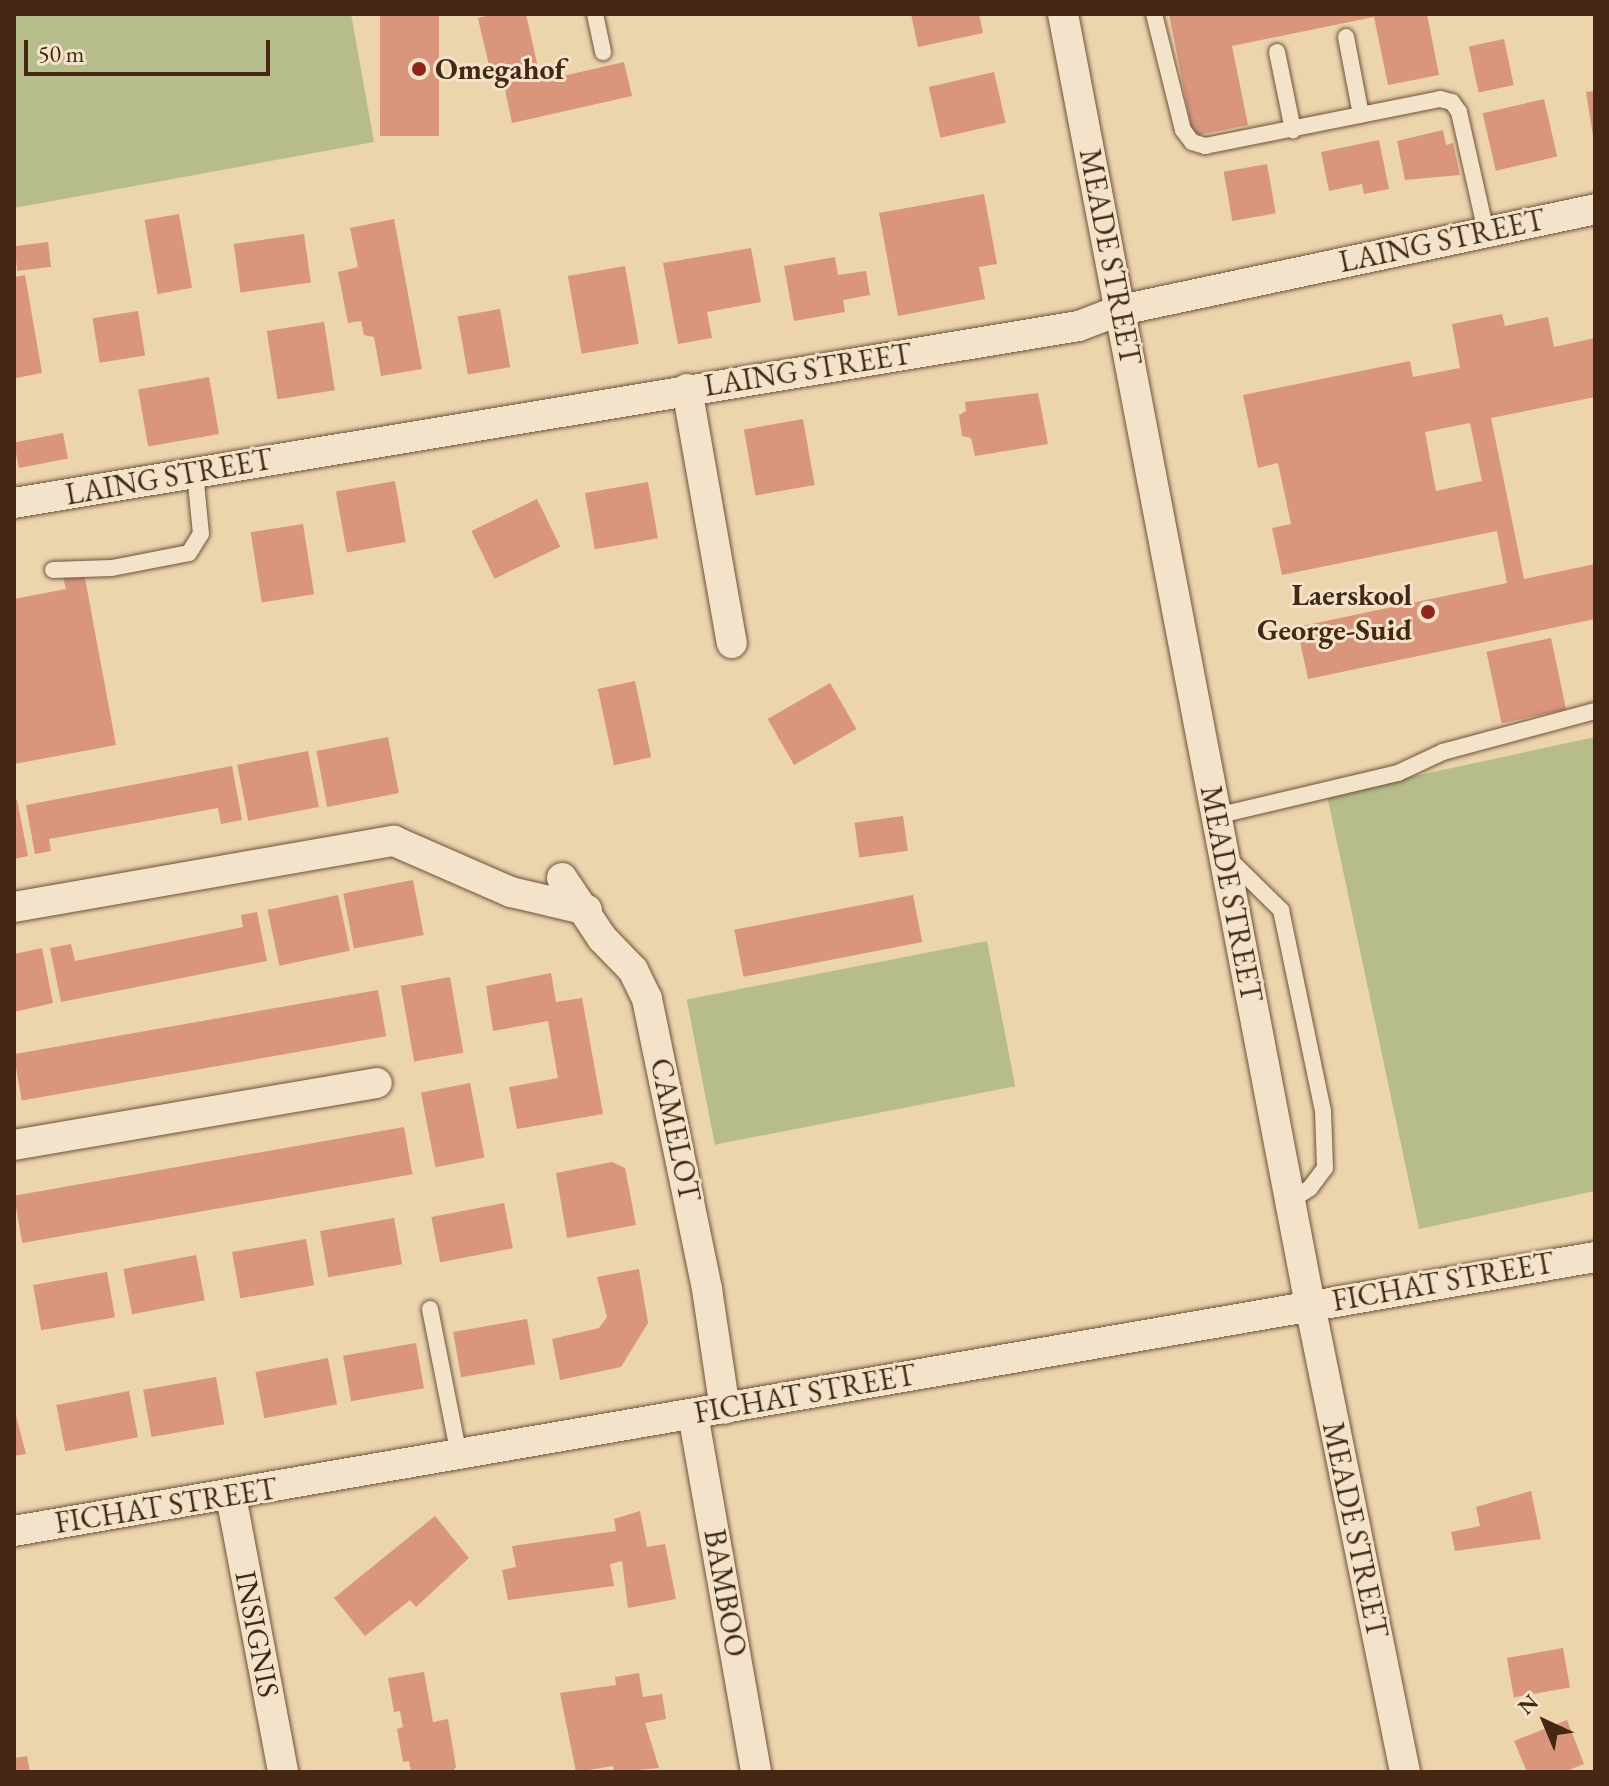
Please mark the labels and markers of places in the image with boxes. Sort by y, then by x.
place label: Omegahof [435,51,565,87]
marker: Omegahof [410,60,428,78]
place label: Laerskool George-Suid [1257,577,1412,648]
marker: Laerskool George-Suid [1419,603,1437,621]

